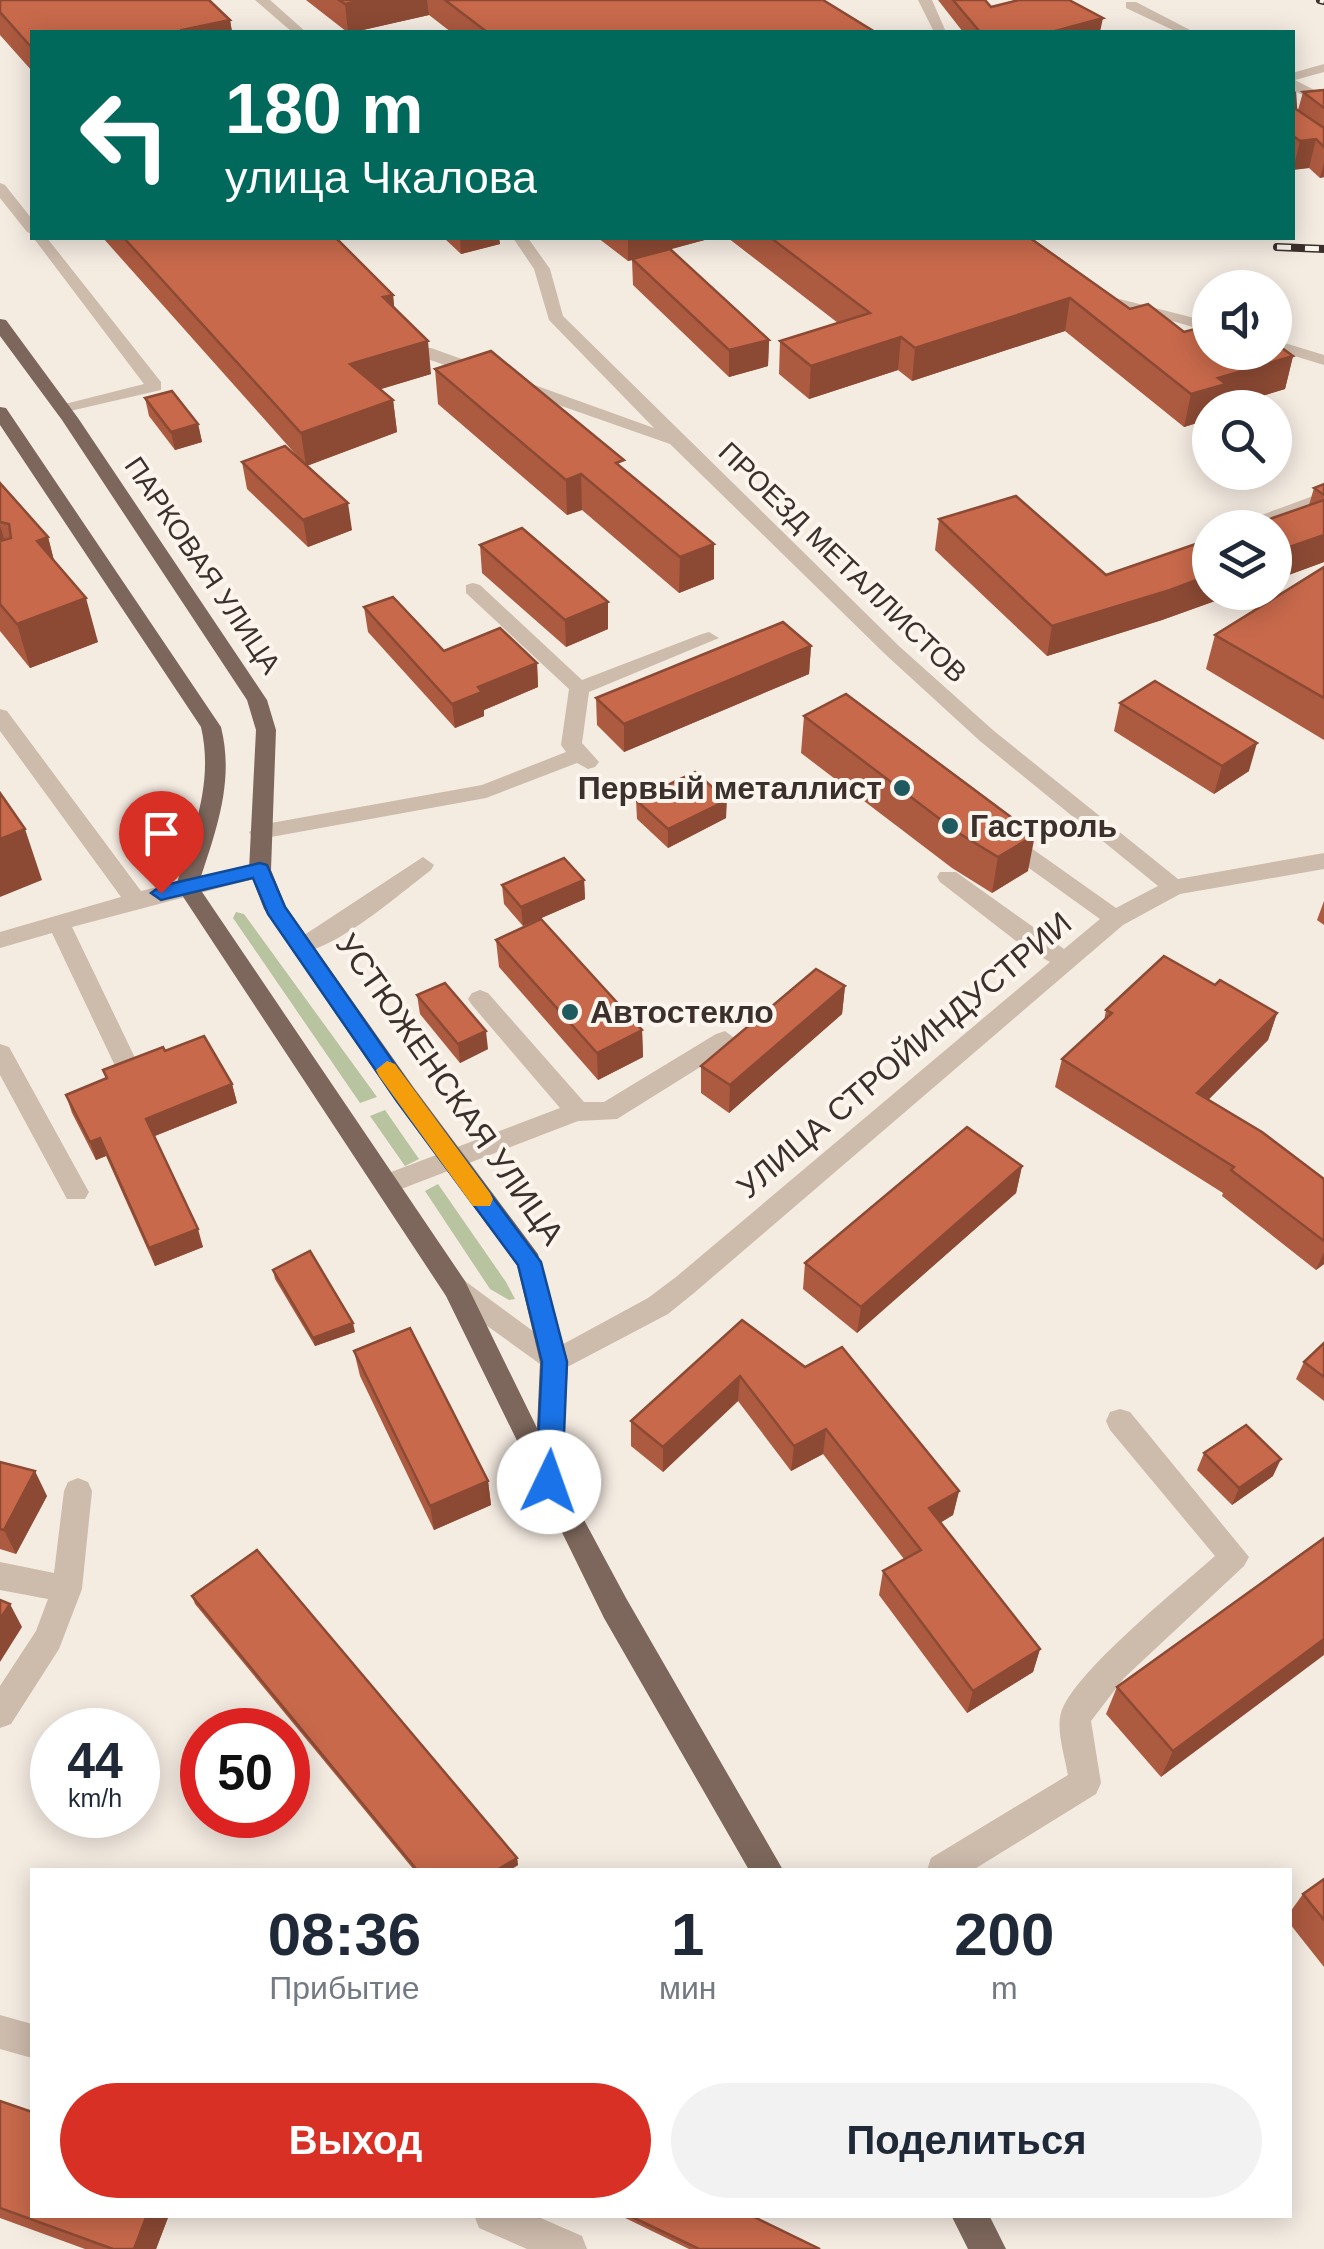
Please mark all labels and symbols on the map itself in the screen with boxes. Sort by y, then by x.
street label: ПРОЕЗД МЕТАЛЛИСТОВ [713,436,973,689]
street label: ПАРКОВАЯ УЛИЦА [119,451,287,680]
place label: Первый металлист [578,770,882,806]
marker: Первый металлист [891,777,913,799]
pin [119,791,204,894]
place label: Гастроль [970,808,1117,844]
marker: Гастроль [939,815,961,837]
street label: УЛИЦА СТРОЙИНДУСТРИИ [730,905,1078,1205]
street label: УСТЮЖЕНСКАЯ УЛИЦА [329,927,571,1252]
place label: Автостекло [590,994,774,1030]
marker: Автостекло [559,1001,581,1023]
position arrow [497,1430,601,1534]
speed limit sign: 50 [180,1708,310,1838]

